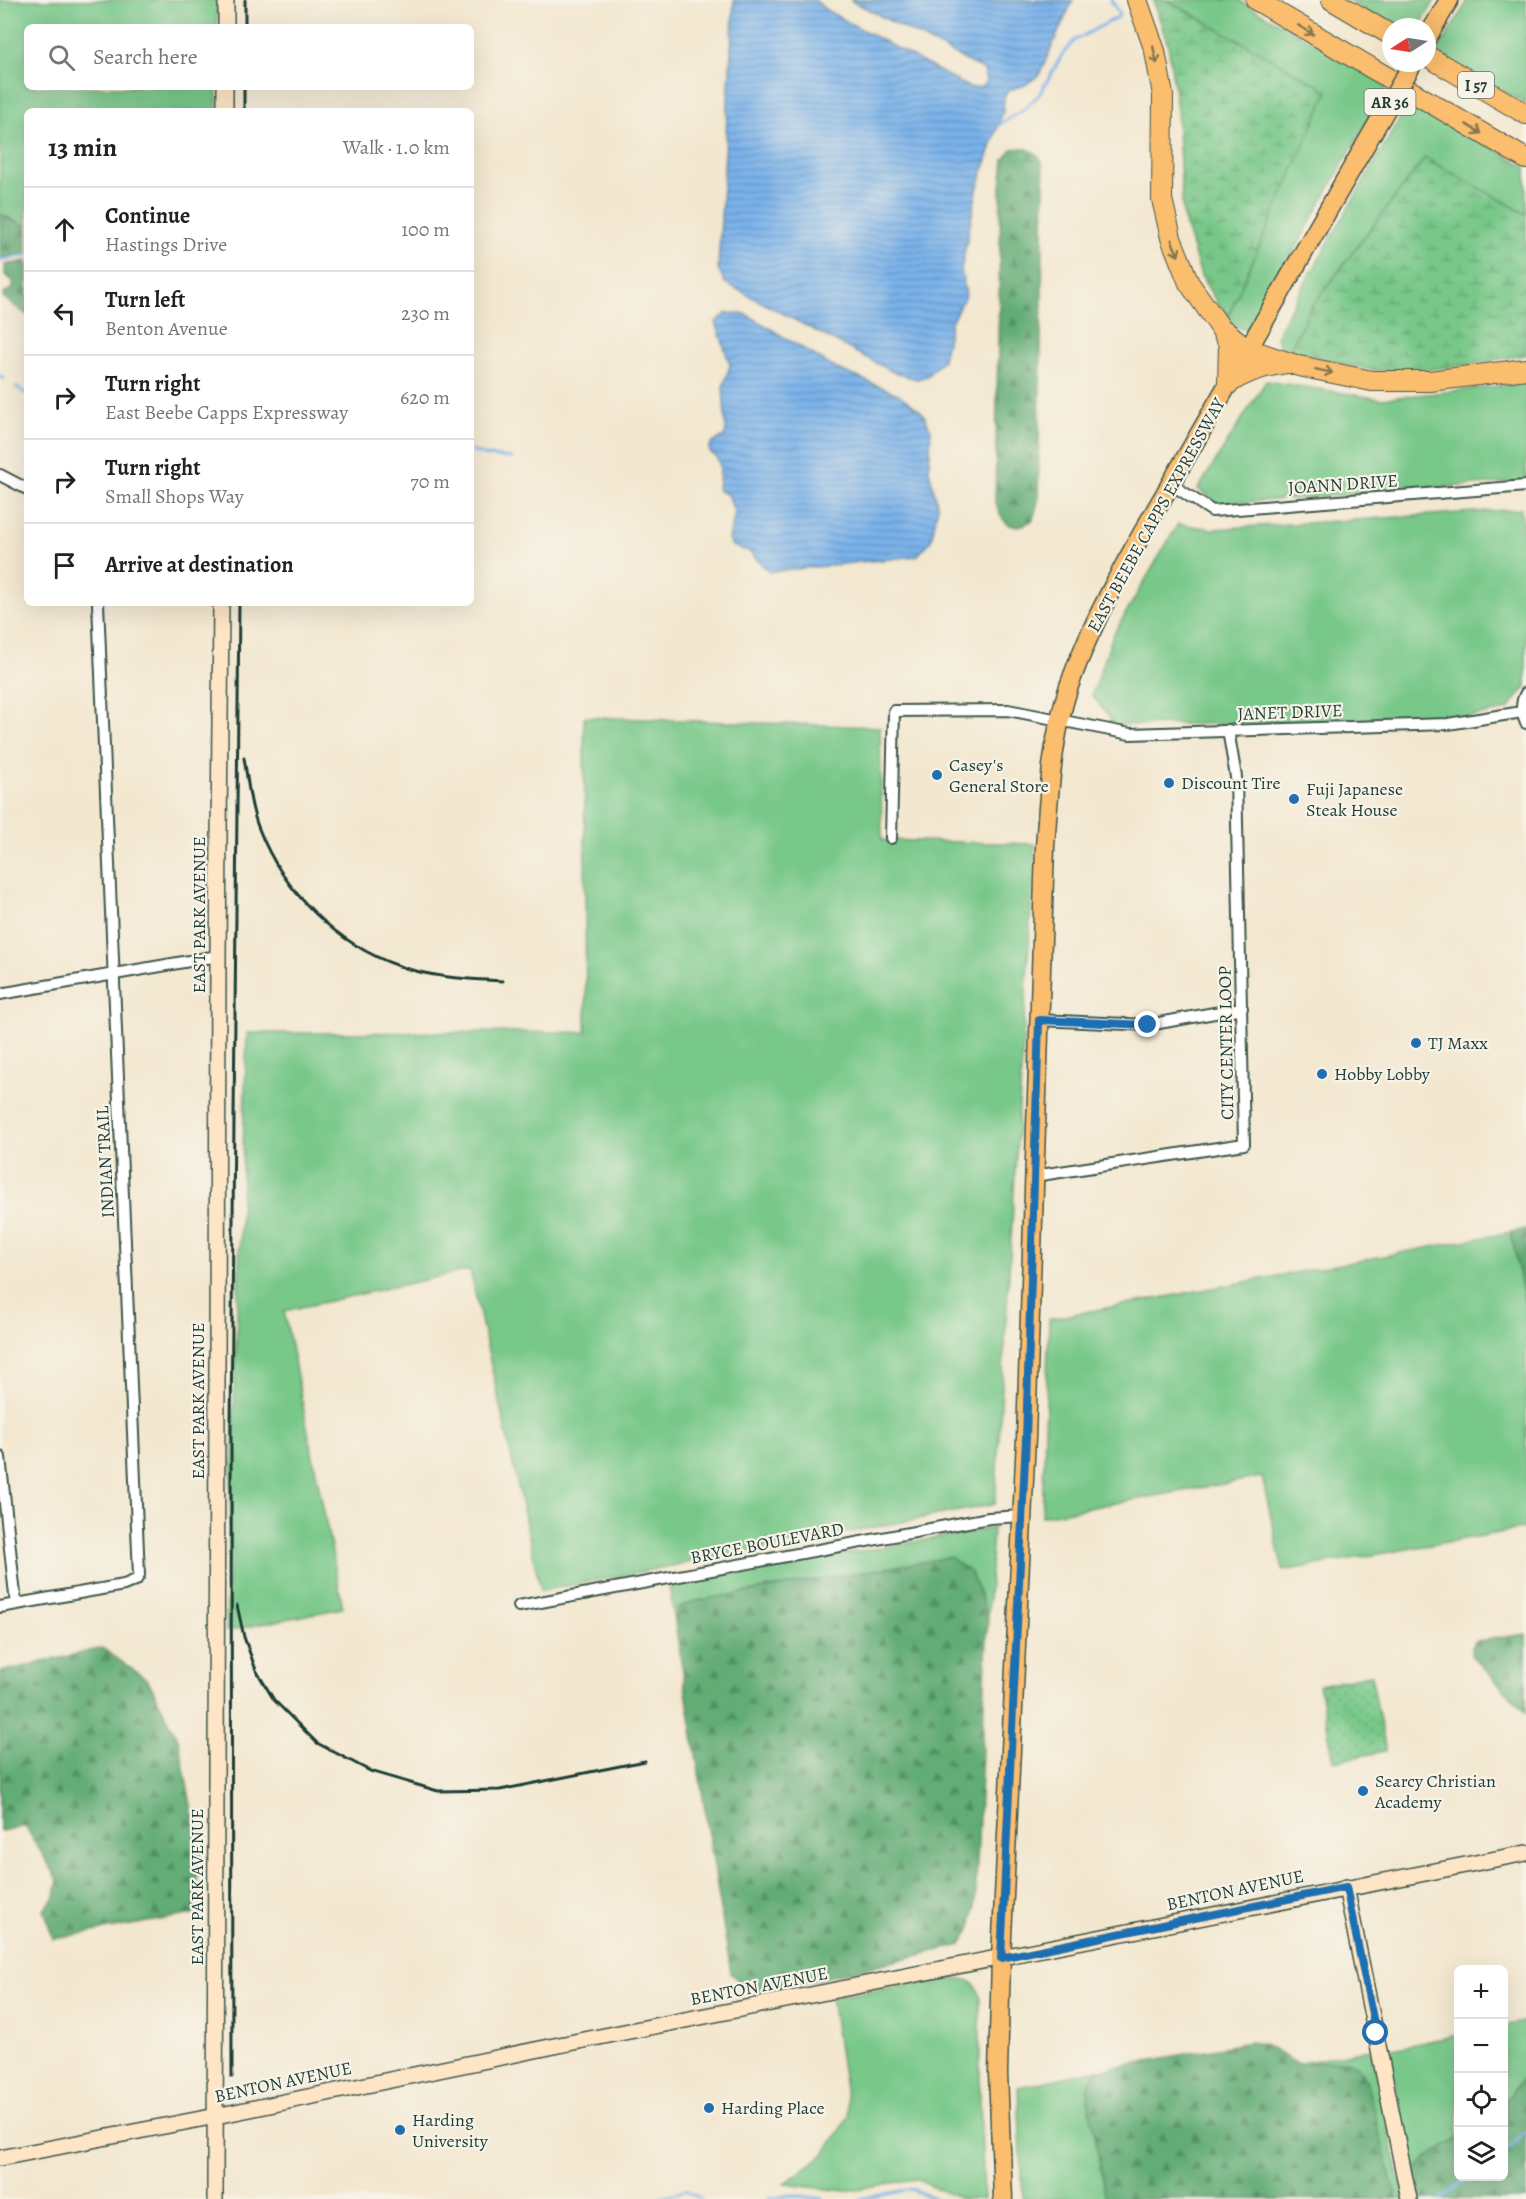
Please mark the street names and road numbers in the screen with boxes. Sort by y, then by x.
road number: I 57 [1458,72,1494,98]
road number: AR 36 [1364,89,1416,115]
street label: EAST BEEBE CAPPS EXPRESSWAY [1081,392,1231,636]
street label: JOANN DRIVE [1287,468,1399,500]
street label: JANET DRIVE [1237,698,1343,726]
street label: EAST PARK AVENUE [187,836,211,994]
street label: CITY CENTER LOOP [1213,966,1239,1120]
street label: INDIAN TRAIL [90,1104,120,1219]
street label: EAST PARK AVENUE [186,1322,210,1480]
street label: BRYCE BOULEVARD [688,1516,846,1570]
street label: EAST PARK AVENUE [185,1808,209,1966]
street label: BENTON AVENUE [1164,1864,1306,1916]
street label: BENTON AVENUE [688,1961,830,2011]
street label: BENTON AVENUE [212,2056,354,2108]

